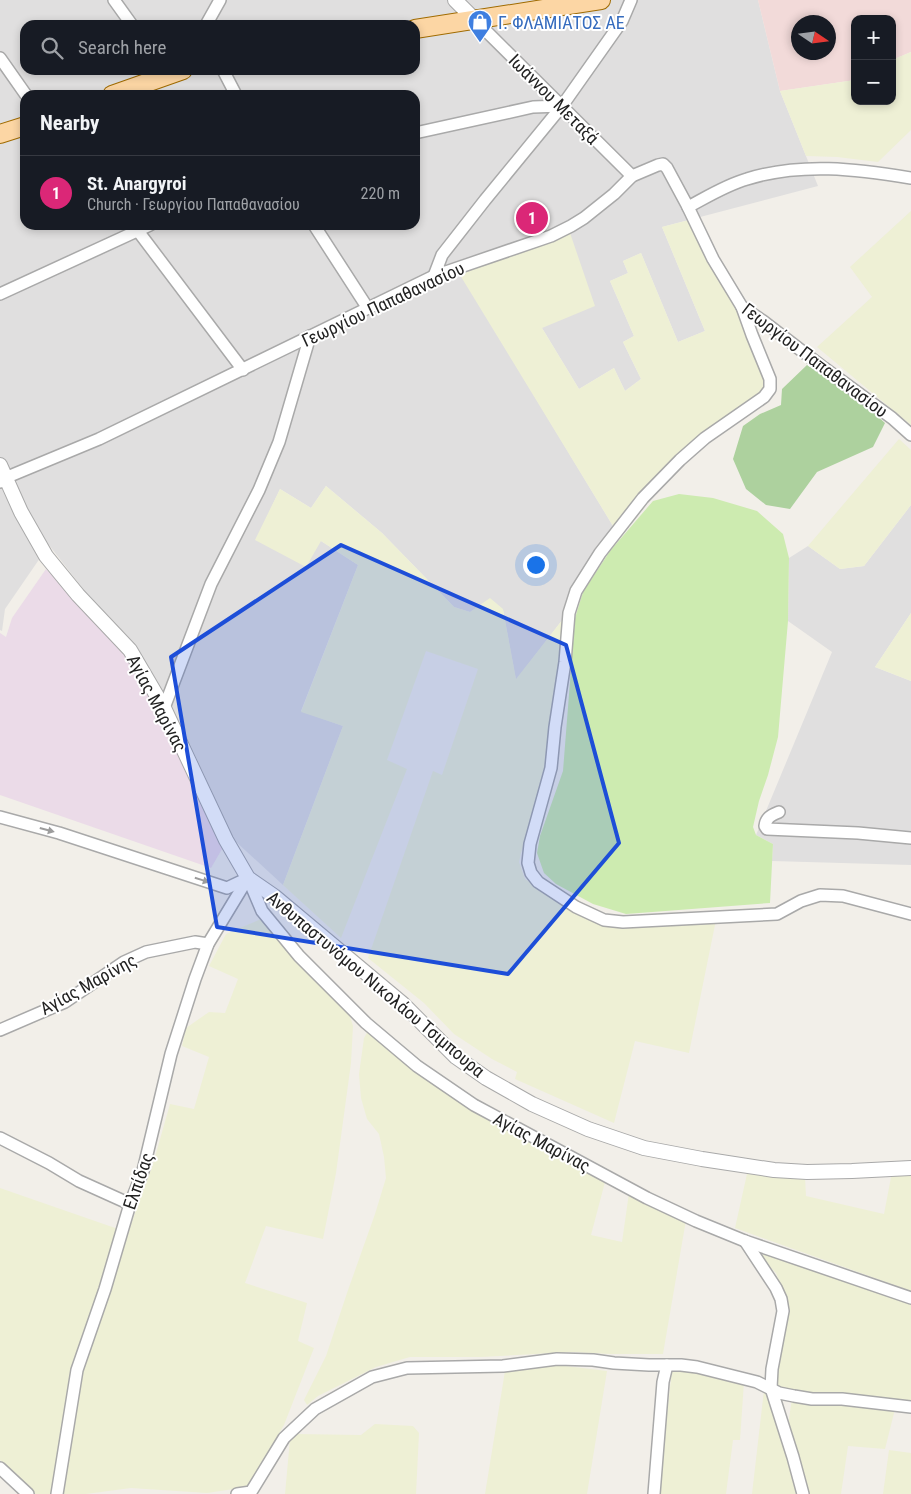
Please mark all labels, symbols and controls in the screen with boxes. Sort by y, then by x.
shop icon: Γ. ΦΛΑΜΙΑΤΟΣ ΑΕ [467,9,493,43]
place label: Γ. ΦΛΑΜΙΑΤΟΣ ΑΕ [498,12,625,33]
north arrow [791,15,836,60]
map controls [851,15,896,105]
button: + [851,15,896,60]
search box [20,20,420,75]
icon: search [38,34,66,62]
text: Search here [78,36,166,59]
street label: Ιωάννου Μεταξά [505,50,604,149]
button: − [851,60,896,105]
text: Nearby [40,111,99,135]
text: St. Anargyroi [87,172,187,195]
text: 1 [52,184,60,203]
text: 220 m [361,184,400,203]
text: Church · Γεωργίου Παπαθανασίου [87,195,300,214]
pin: 1 [516,199,548,237]
street label: Γεωργίου Παπαθανασίου [298,257,468,351]
street label: Γεωργίου Παπαθανασίου [738,298,892,422]
your location [523,552,549,578]
street label: Αγίας Μαρίνας [123,651,191,755]
one-way arrow [39,826,55,834]
one-way arrow [194,877,209,885]
street label: Ανθυπαστυνόμου Νικολάου Τσιμπουρα [263,887,489,1081]
street label: Αγίας Μαρίνης [36,949,140,1019]
street label: Αγίας Μαρίνας [490,1108,594,1176]
street label: Ελπίδας [119,1150,157,1212]

